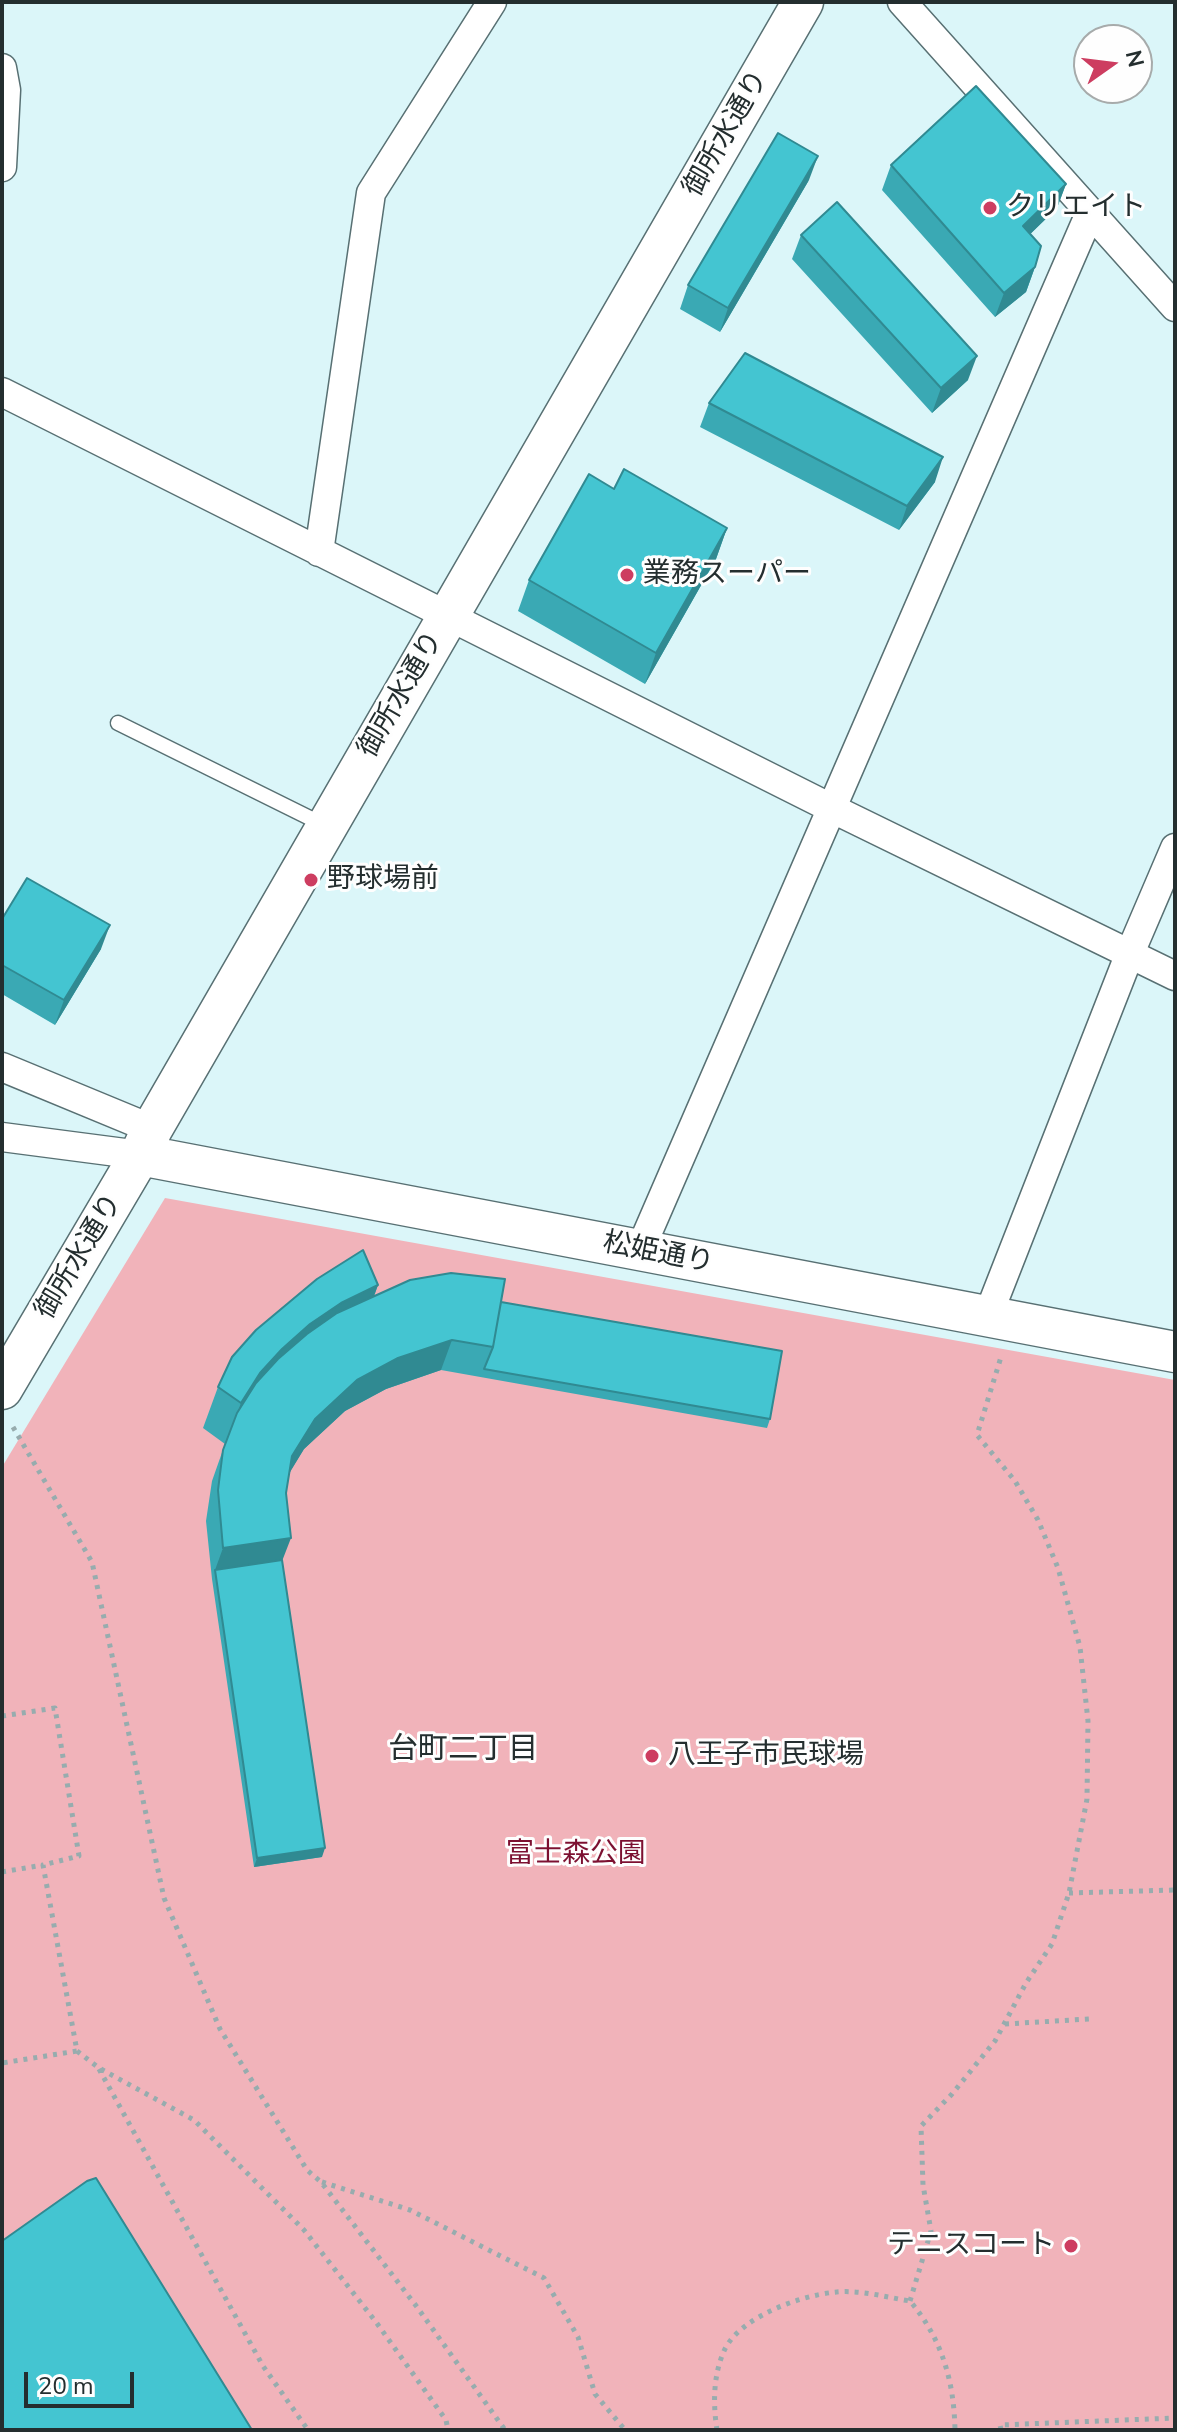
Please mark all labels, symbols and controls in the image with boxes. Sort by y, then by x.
north arrow [1073,24,1153,104]
text: N [1118,47,1151,70]
street label: 御所水通り [677,65,777,203]
place label: クリエイト [1006,191,1146,225]
marker: クリエイト [981,199,999,217]
place label: 業務スーパー [643,558,811,592]
marker: 業務スーパー [618,566,636,584]
street label: 御所水通り [352,626,452,764]
place label: 野球場前 [327,863,439,897]
marker: 野球場前 [302,871,320,889]
street label: 御所水通り [30,1188,130,1326]
street label: 松姫通り [600,1227,716,1281]
district label: 台町二丁目 [388,1733,538,1769]
place label: 八王子市民球場 [668,1739,864,1773]
marker: 八王子市民球場 [643,1747,661,1765]
park label: 富士森公園 [506,1838,646,1872]
place label: テニスコート [887,2229,1055,2263]
marker: テニスコート [1062,2237,1080,2255]
scale bar [28,2356,138,2406]
text: 20 m [38,2370,94,2402]

